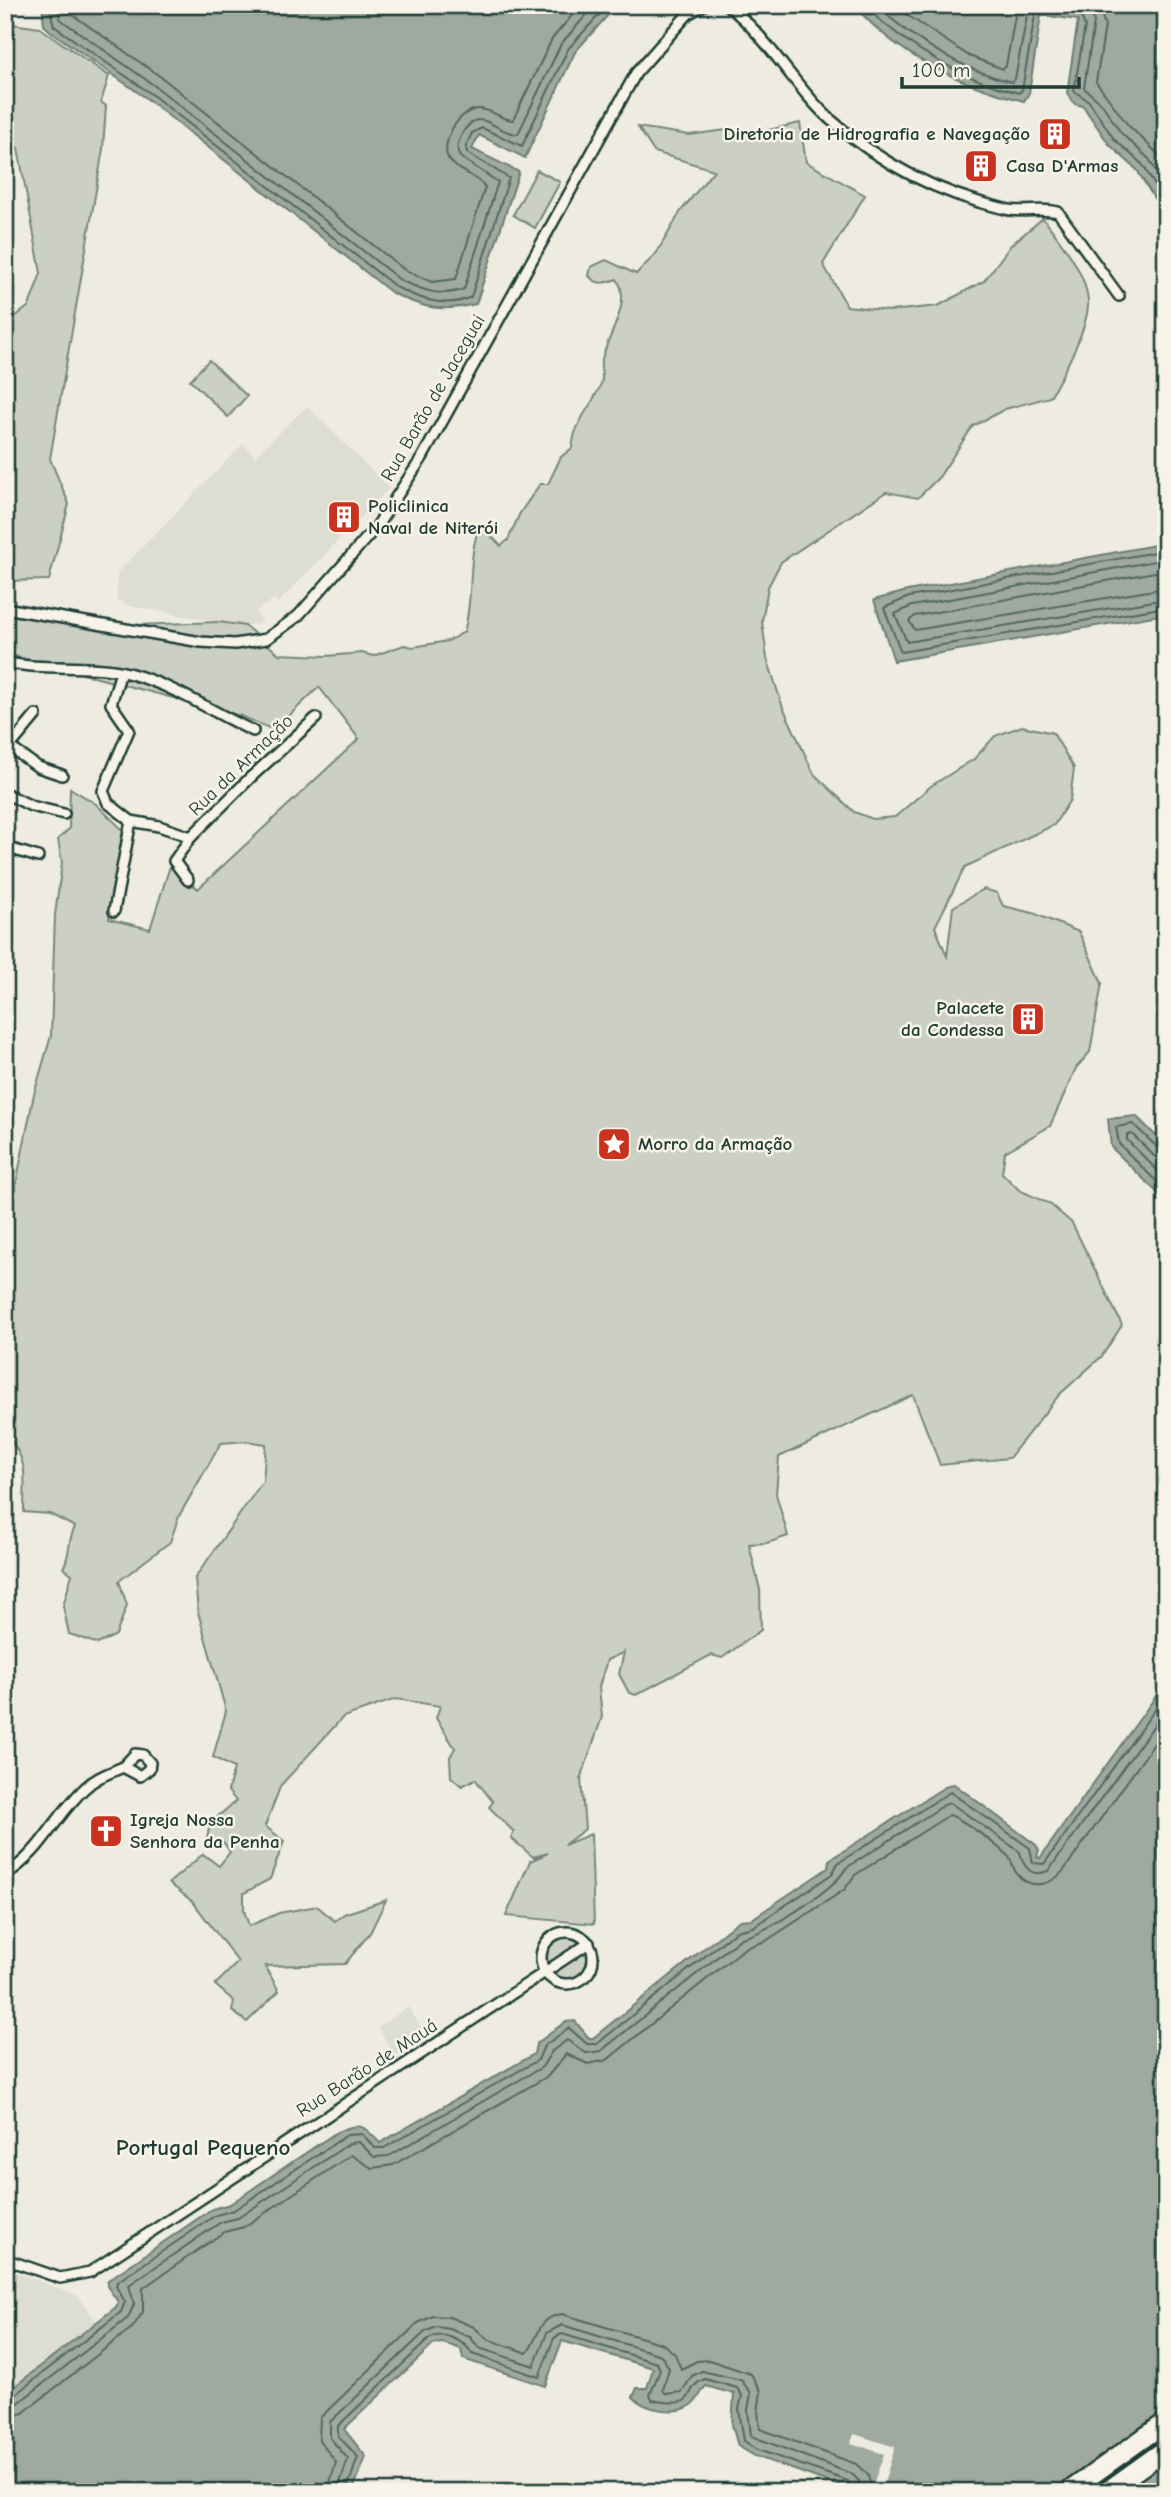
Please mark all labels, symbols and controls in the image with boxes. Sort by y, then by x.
scale bar [902,46,1078,90]
text: 100 m [912,58,970,82]
building icon: Diretoria de Hidrografia e Navegação [1036,115,1074,153]
place label: Diretoria de Hidrografia e Navegação [724,123,1030,145]
building icon: Casa D'Armas [962,147,1000,185]
place label: Casa D'Armas [1006,155,1118,177]
street label: Rua Barão de Jaceguai [376,311,490,485]
place label: Policlinica Naval de Niterói [368,495,498,539]
building icon: Policlinica Naval de Niterói [325,498,363,536]
street label: Rua da Armação [184,710,298,820]
place label: Palacete da Condessa [901,997,1004,1041]
building icon: Palacete da Condessa [1009,1000,1047,1038]
place icon: Morro da Armação [595,1125,633,1163]
place label: Morro da Armação [638,1133,793,1155]
place label: Igreja Nossa Senhora da Penha [130,1809,280,1853]
church icon: Igreja Nossa Senhora da Penha [87,1812,125,1850]
street label: Rua Barão de Mauá [293,2014,441,2122]
district label: Portugal Pequeno [116,2134,290,2161]

